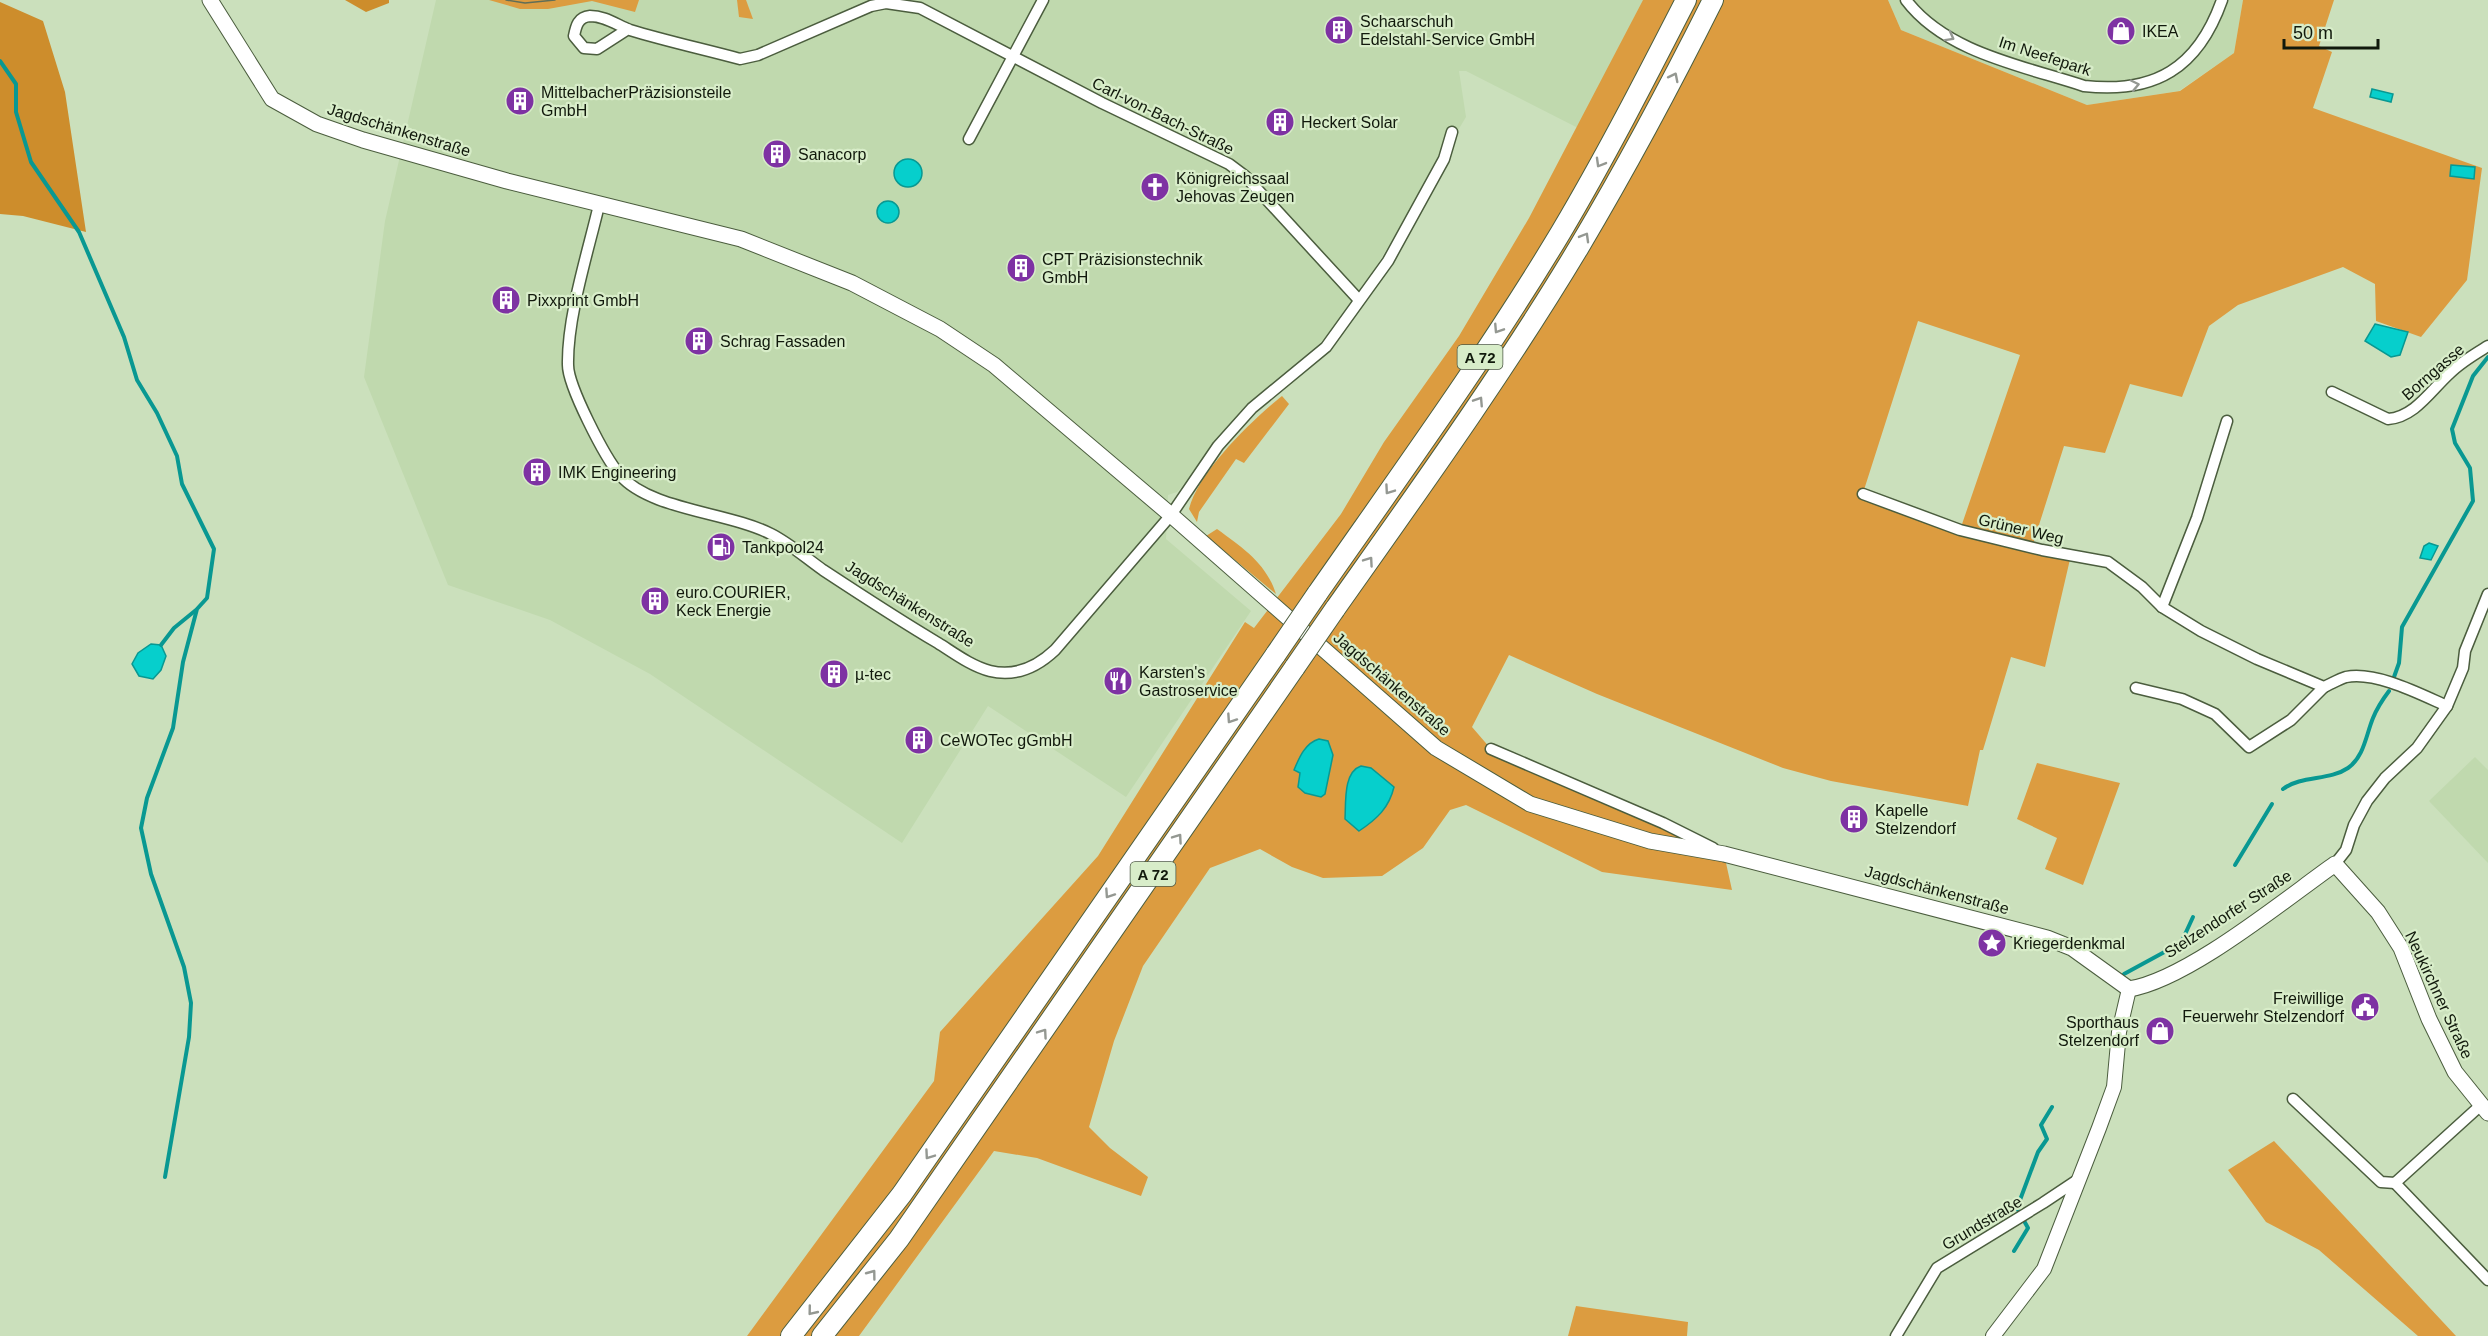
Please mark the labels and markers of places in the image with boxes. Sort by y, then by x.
place label: Schaarschuh Edelstahl-Service GmbH [1360,13,1535,48]
building icon: Schaarschuh Edelstahl-Service GmbH [1323,14,1355,46]
shop icon: IKEA [2105,15,2137,47]
place label: IKEA [2142,23,2179,40]
place label: MittelbacherPräzisionsteile GmbH [541,84,731,119]
building icon: MittelbacherPräzisionsteile GmbH [504,85,536,117]
building icon: Heckert Solar [1264,106,1296,138]
place label: Heckert Solar [1301,114,1399,131]
building icon: Sanacorp [761,138,793,170]
place label: Sanacorp [798,146,867,163]
place label: Königreichssaal Jehovas Zeugen [1176,170,1294,205]
church icon: Königreichssaal Jehovas Zeugen [1139,171,1171,203]
place label: CPT Präzisionstechnik GmbH [1042,251,1204,286]
building icon: CPT Präzisionstechnik GmbH [1005,252,1037,284]
building icon: Pixxprint GmbH [490,284,522,316]
place label: Pixxprint GmbH [527,292,639,309]
building icon: Schrag Fassaden [683,325,715,357]
place label: Schrag Fassaden [720,333,845,350]
building icon: IMK Engineering [521,456,553,488]
place label: IMK Engineering [558,464,676,481]
fuel station icon: Tankpool24 [705,531,737,563]
place label: Tankpool24 [742,539,824,556]
place label: euro.COURIER, Keck Energie [676,584,791,619]
building icon: euro.COURIER, Keck Energie [639,585,671,617]
building icon: µ-tec [818,658,850,690]
place label: Karsten's Gastroservice [1139,664,1238,699]
restaurant icon: Karsten's Gastroservice [1102,665,1134,697]
place label: µ-tec [855,666,891,683]
building icon: CeWOTec gGmbH [903,724,935,756]
place label: CeWOTec gGmbH [940,732,1072,749]
place label: Kapelle Stelzendorf [1875,802,1956,837]
building icon: Kapelle Stelzendorf [1838,803,1870,835]
place icon: Kriegerdenkmal [1976,927,2008,959]
place label: Kriegerdenkmal [2013,935,2125,952]
place label: Freiwillige Feuerwehr Stelzendorf [2182,990,2345,1025]
public building icon: Freiwillige Feuerwehr Stelzendorf [2349,991,2381,1023]
place label: Sporthaus Stelzendorf [2058,1014,2140,1049]
shop icon: Sporthaus Stelzendorf [2144,1015,2176,1047]

